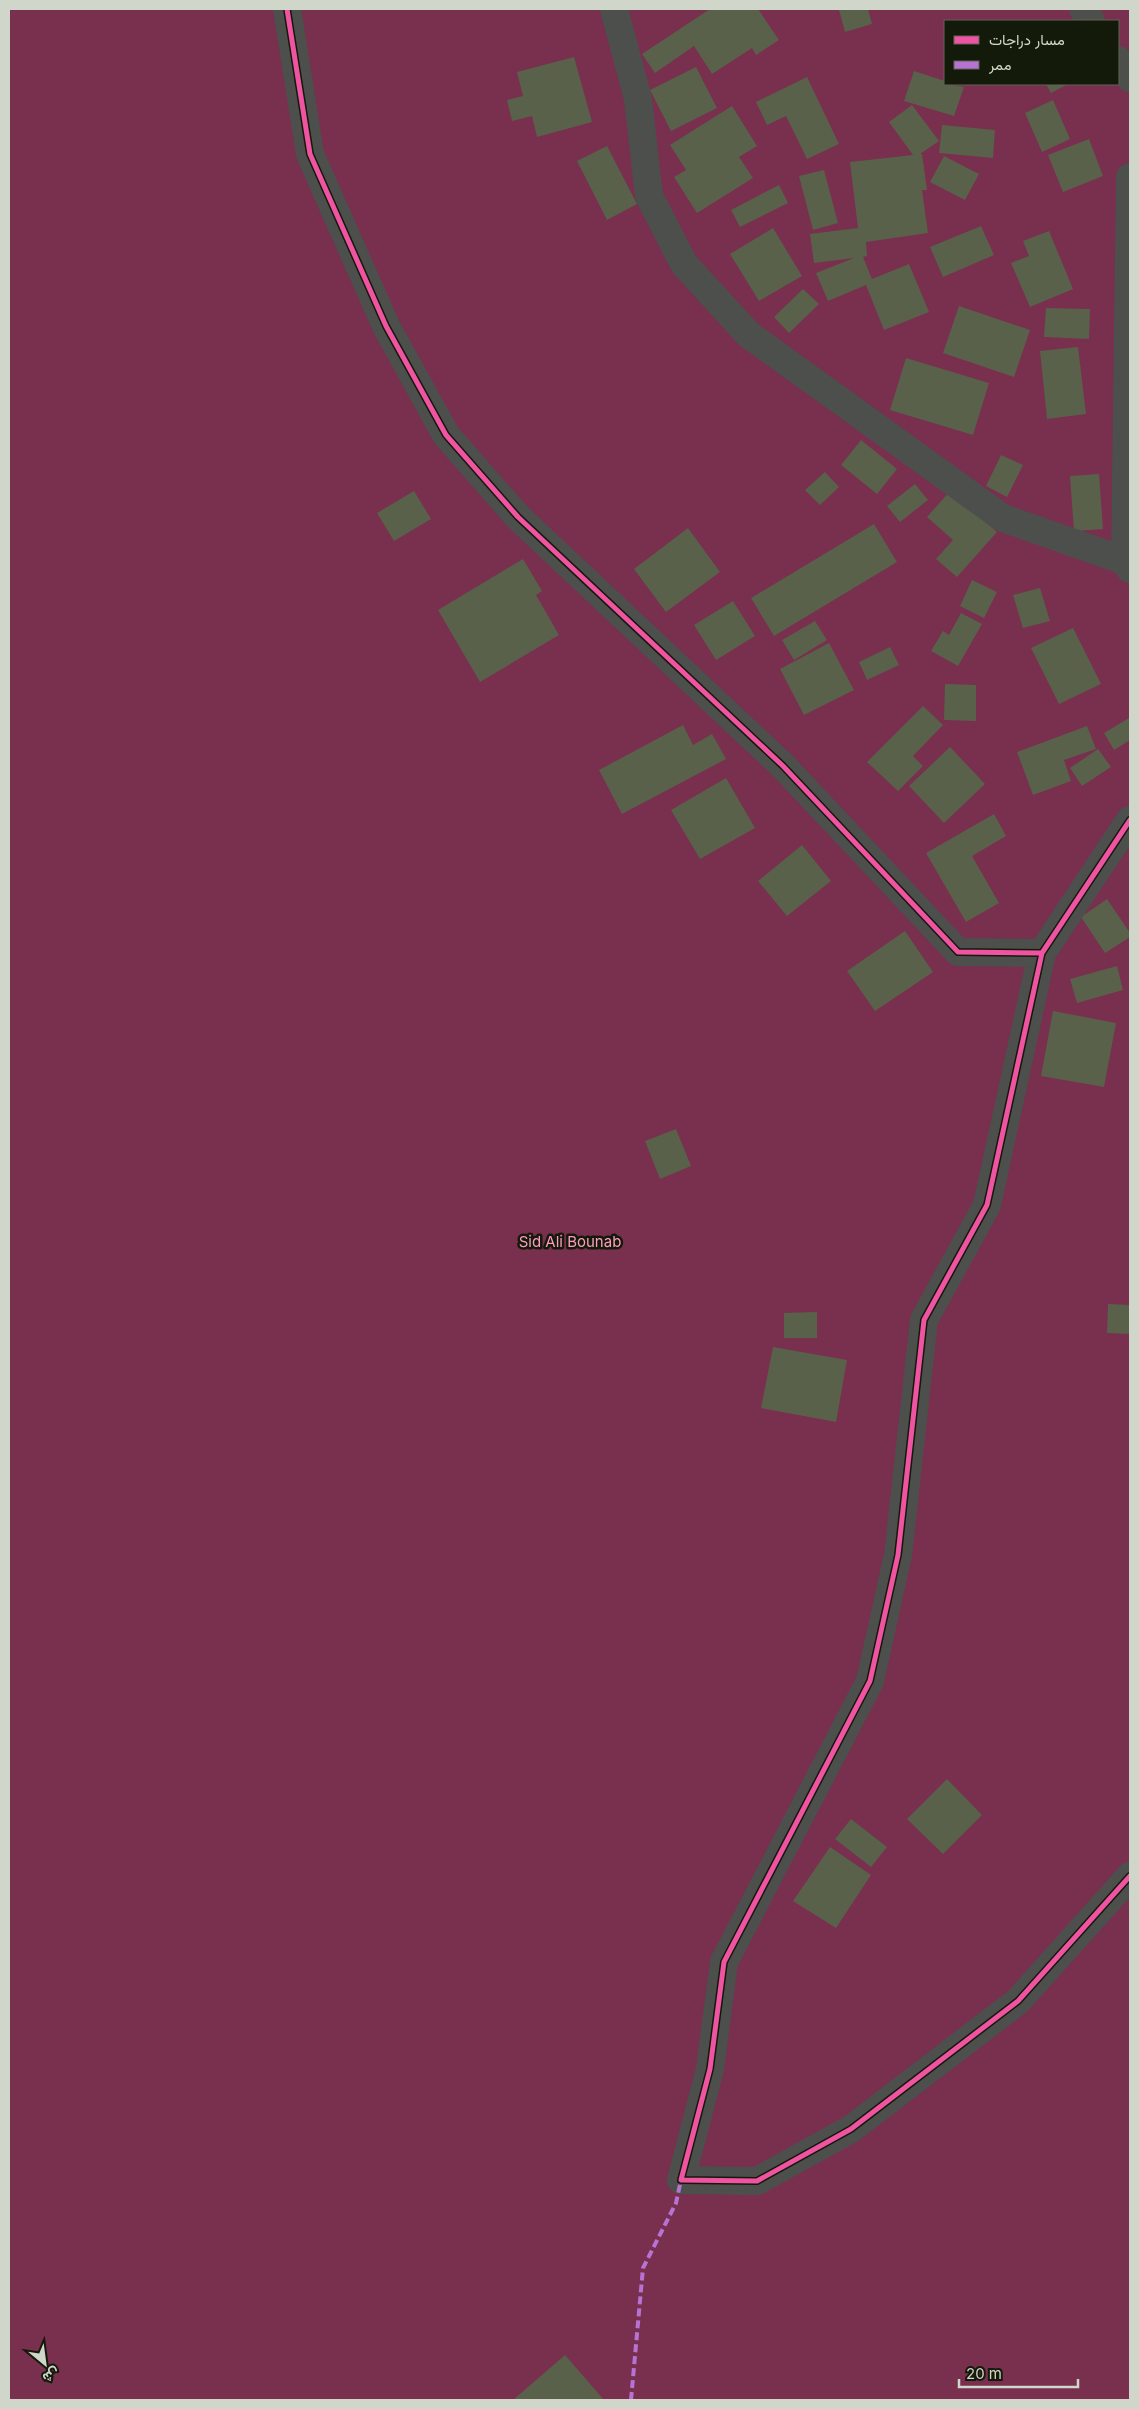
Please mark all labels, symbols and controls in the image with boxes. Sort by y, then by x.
legend [944,20,1119,85]
text: مسار دراجات [989,30,1065,49]
text: ممر [988,55,1011,74]
park label: Sid Ali Bounab [519,1232,621,1251]
north arrow [20,2339,70,2389]
scale bar [959,2356,1078,2388]
text: ش [39,2363,63,2387]
text: 20 m [966,2364,1002,2383]

